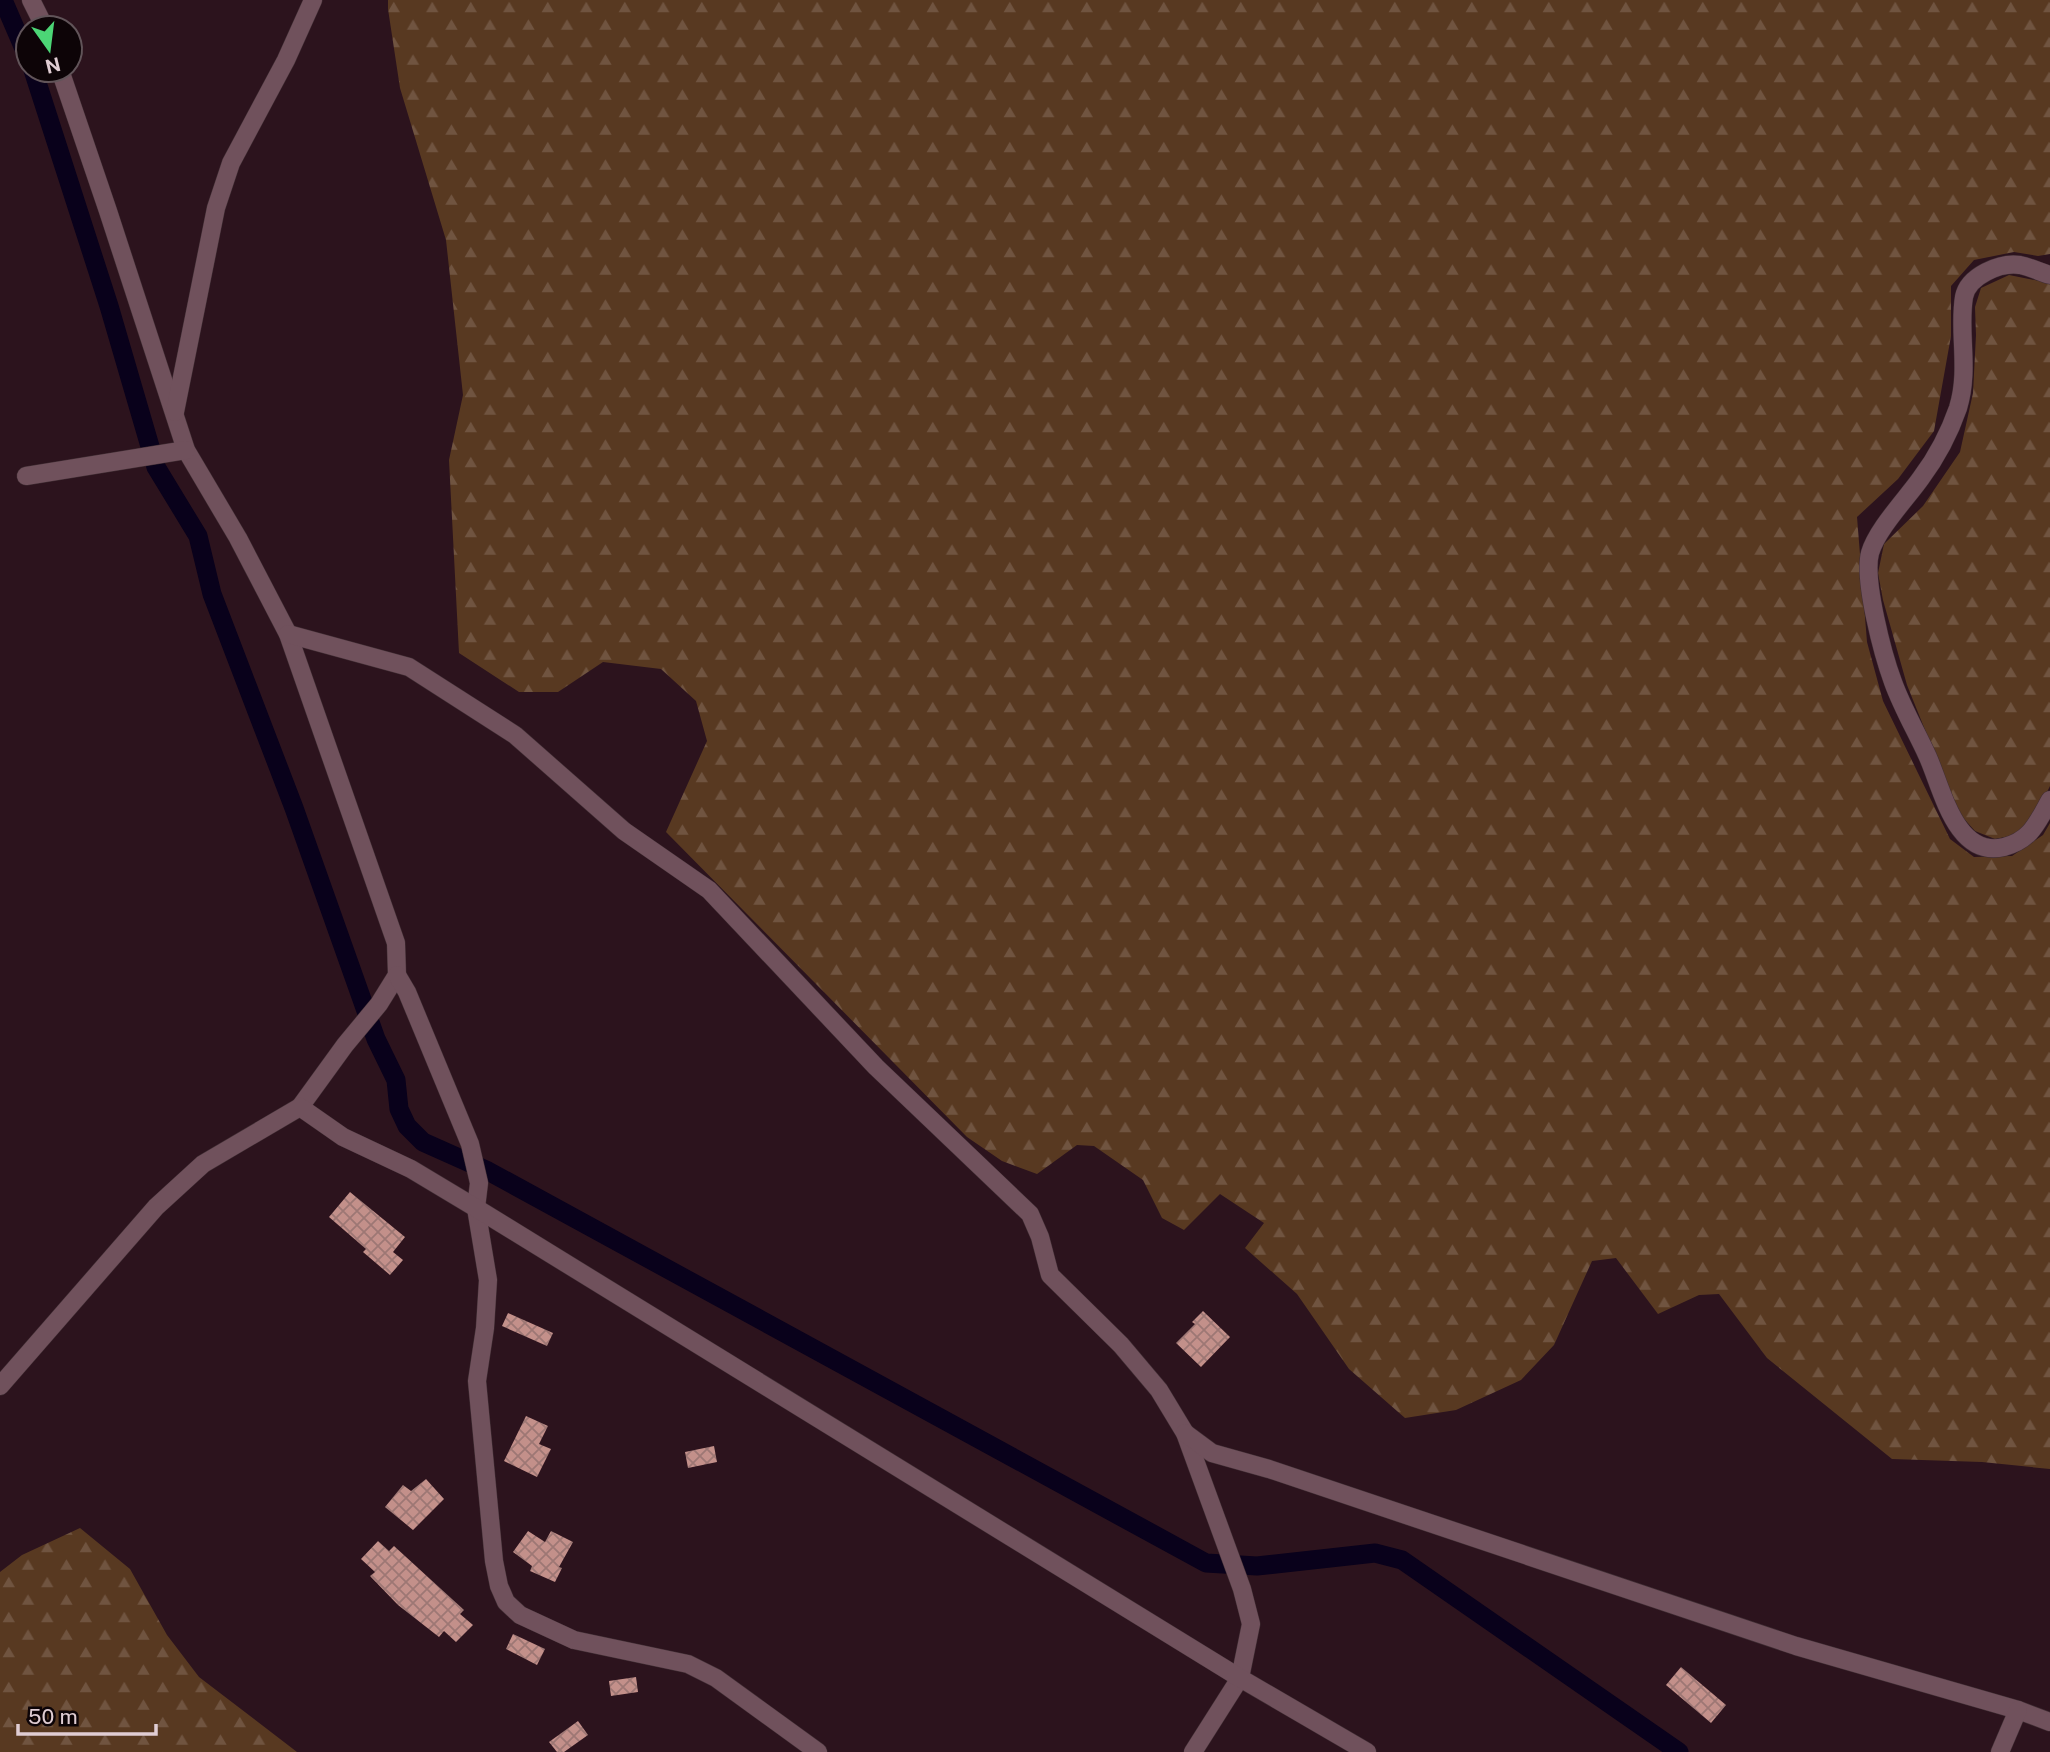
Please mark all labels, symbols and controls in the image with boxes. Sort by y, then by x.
north arrow [14,14,84,84]
text: N [43,53,63,78]
scale bar [18,1692,156,1736]
text: 50 m [28,1704,78,1729]

